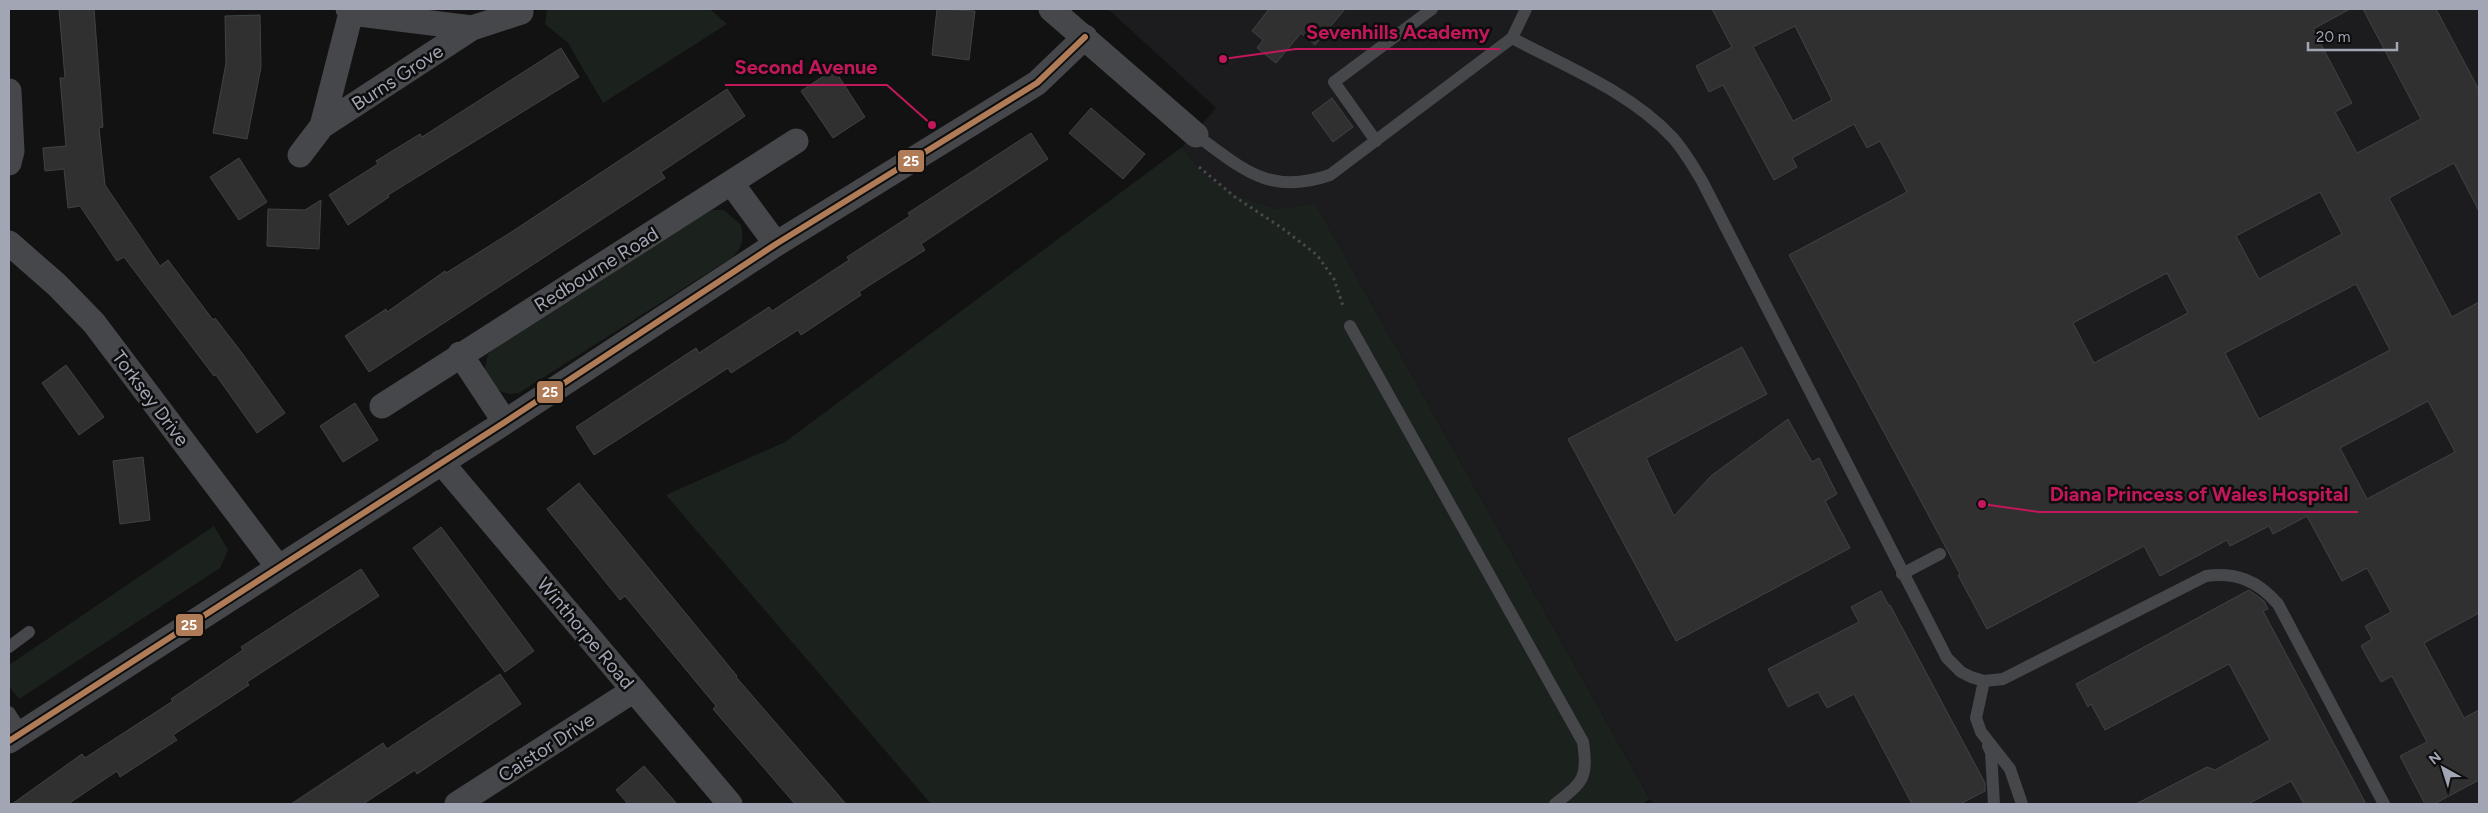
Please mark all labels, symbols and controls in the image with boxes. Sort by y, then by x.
callout: Sevenhills Academy [1296,14,1500,49]
text: Sevenhills Academy [1306,20,1490,44]
scale bar [2308,20,2397,52]
text: 20 m [2316,28,2350,46]
street label: Burns Grove [347,39,447,116]
callout: Second Avenue [725,50,887,85]
text: Second Avenue [735,55,877,79]
line badge: 25 [897,149,925,173]
text: 25 [903,153,919,170]
street label: Redbourne Road [530,222,663,317]
street label: Torksey Drive [107,346,194,451]
line badge: 25 [536,380,564,404]
text: 25 [542,384,558,401]
callout: Diana Princess of Wales Hospital [2039,477,2358,512]
text: Diana Princess of Wales Hospital [2050,482,2348,506]
street label: Winthorpe Road [532,573,639,694]
line badge: 25 [175,613,204,637]
text: 25 [181,617,197,634]
street label: Caistor Drive [494,708,599,787]
north arrow [2418,743,2468,793]
text: N [2426,748,2445,768]

